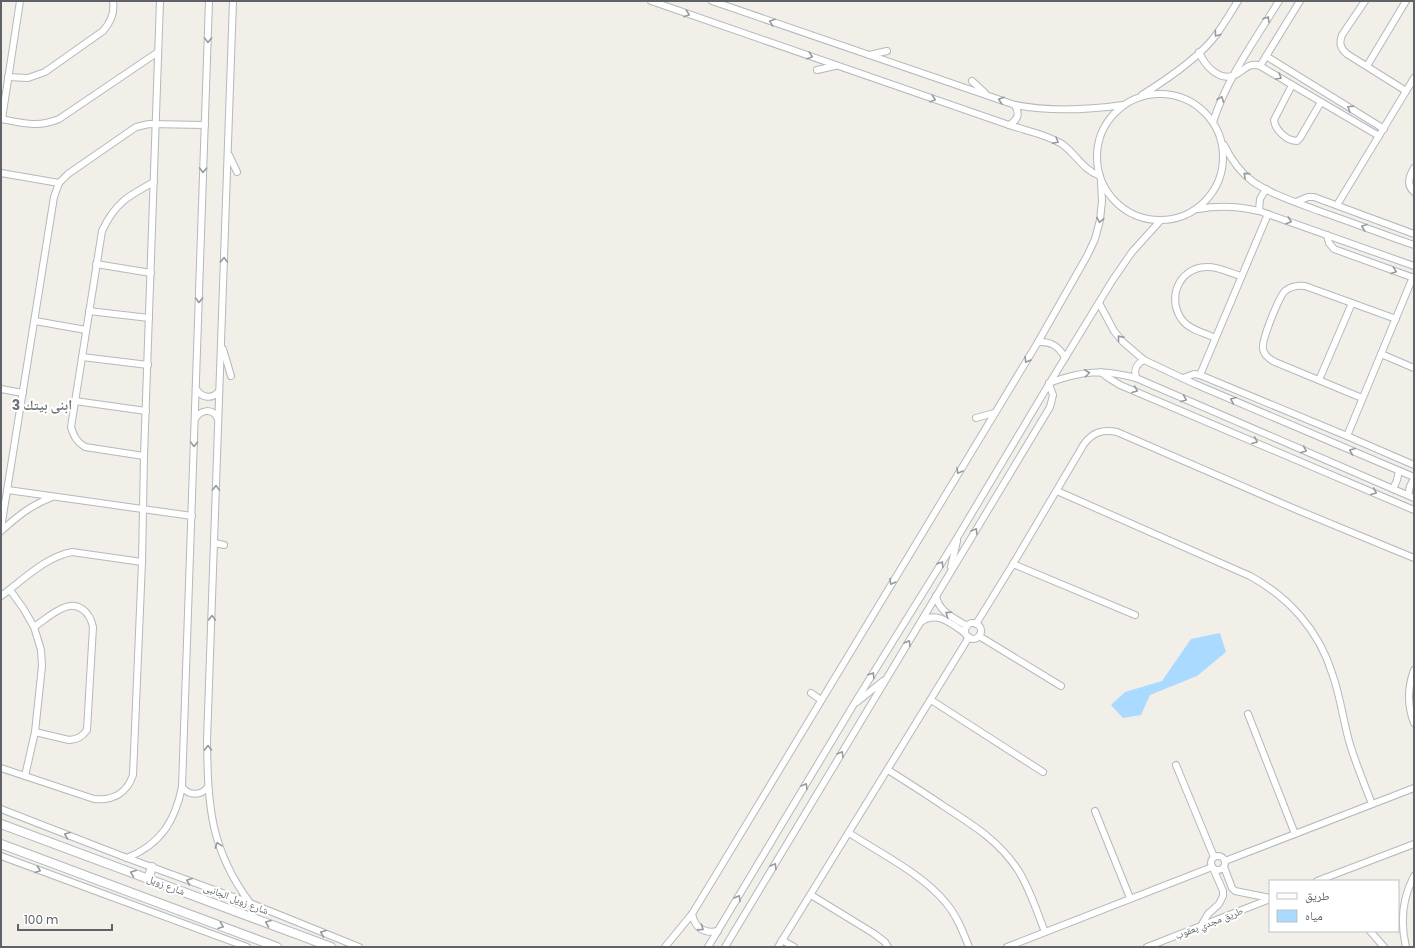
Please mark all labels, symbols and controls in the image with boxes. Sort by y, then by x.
one-way arrow [684,9,691,17]
one-way arrow [1263,16,1270,23]
one-way arrow [769,18,776,26]
one-way arrow [1215,29,1222,36]
one-way arrow [203,37,212,43]
one-way arrow [807,52,814,60]
one-way arrow [1275,72,1282,79]
one-way arrow [929,94,936,103]
one-way arrow [1217,95,1225,102]
one-way arrow [998,96,1005,105]
one-way arrow [1348,106,1355,113]
one-way arrow [1052,137,1059,144]
one-way arrow [199,167,208,173]
one-way arrow [1243,172,1251,180]
one-way arrow [1285,216,1292,225]
one-way arrow [1096,217,1104,224]
one-way arrow [1361,224,1368,232]
one-way arrow [220,257,228,263]
one-way arrow [1391,266,1398,274]
one-way arrow [195,297,203,303]
one-way arrow [1118,336,1125,343]
one-way arrow [1024,356,1031,363]
one-way arrow [1084,369,1090,378]
one-way arrow [1132,386,1139,394]
one-way arrow [1181,394,1188,402]
district label: ابنى بيتك 3 [12,395,72,415]
one-way arrow [1229,397,1237,405]
one-way arrow [1250,436,1258,444]
one-way arrow [190,441,198,447]
one-way arrow [1299,445,1307,453]
one-way arrow [1349,448,1357,456]
one-way arrow [957,467,964,474]
one-way arrow [212,485,220,491]
one-way arrow [1371,488,1378,496]
one-way arrow [970,528,978,535]
one-way arrow [936,561,943,568]
one-way arrow [889,578,897,585]
one-way arrow [945,611,952,619]
one-way arrow [207,615,216,621]
one-way arrow [904,640,911,647]
one-way arrow [868,672,875,679]
one-way arrow [203,745,212,751]
one-way arrow [837,751,844,758]
one-way arrow [800,783,808,790]
one-way arrow [64,831,71,839]
one-way arrow [214,841,223,848]
one-way arrow [770,863,777,870]
one-way arrow [34,865,41,873]
one-way arrow [130,869,137,878]
street label: شارع زويل [145,871,188,899]
one-way arrow [185,877,192,885]
street label: شارع زويل الجانبى [201,880,271,918]
legend [1269,880,1399,932]
text: طريق [1305,887,1330,904]
one-way arrow [733,895,741,902]
street label: طريق مجدي يعقوب [1173,903,1246,943]
scale bar [18,906,112,932]
text: مياه [1305,907,1323,924]
text: 100 m [24,911,58,928]
one-way arrow [265,920,272,928]
one-way arrow [218,922,225,930]
one-way arrow [697,923,704,930]
one-way arrow [319,930,326,938]

